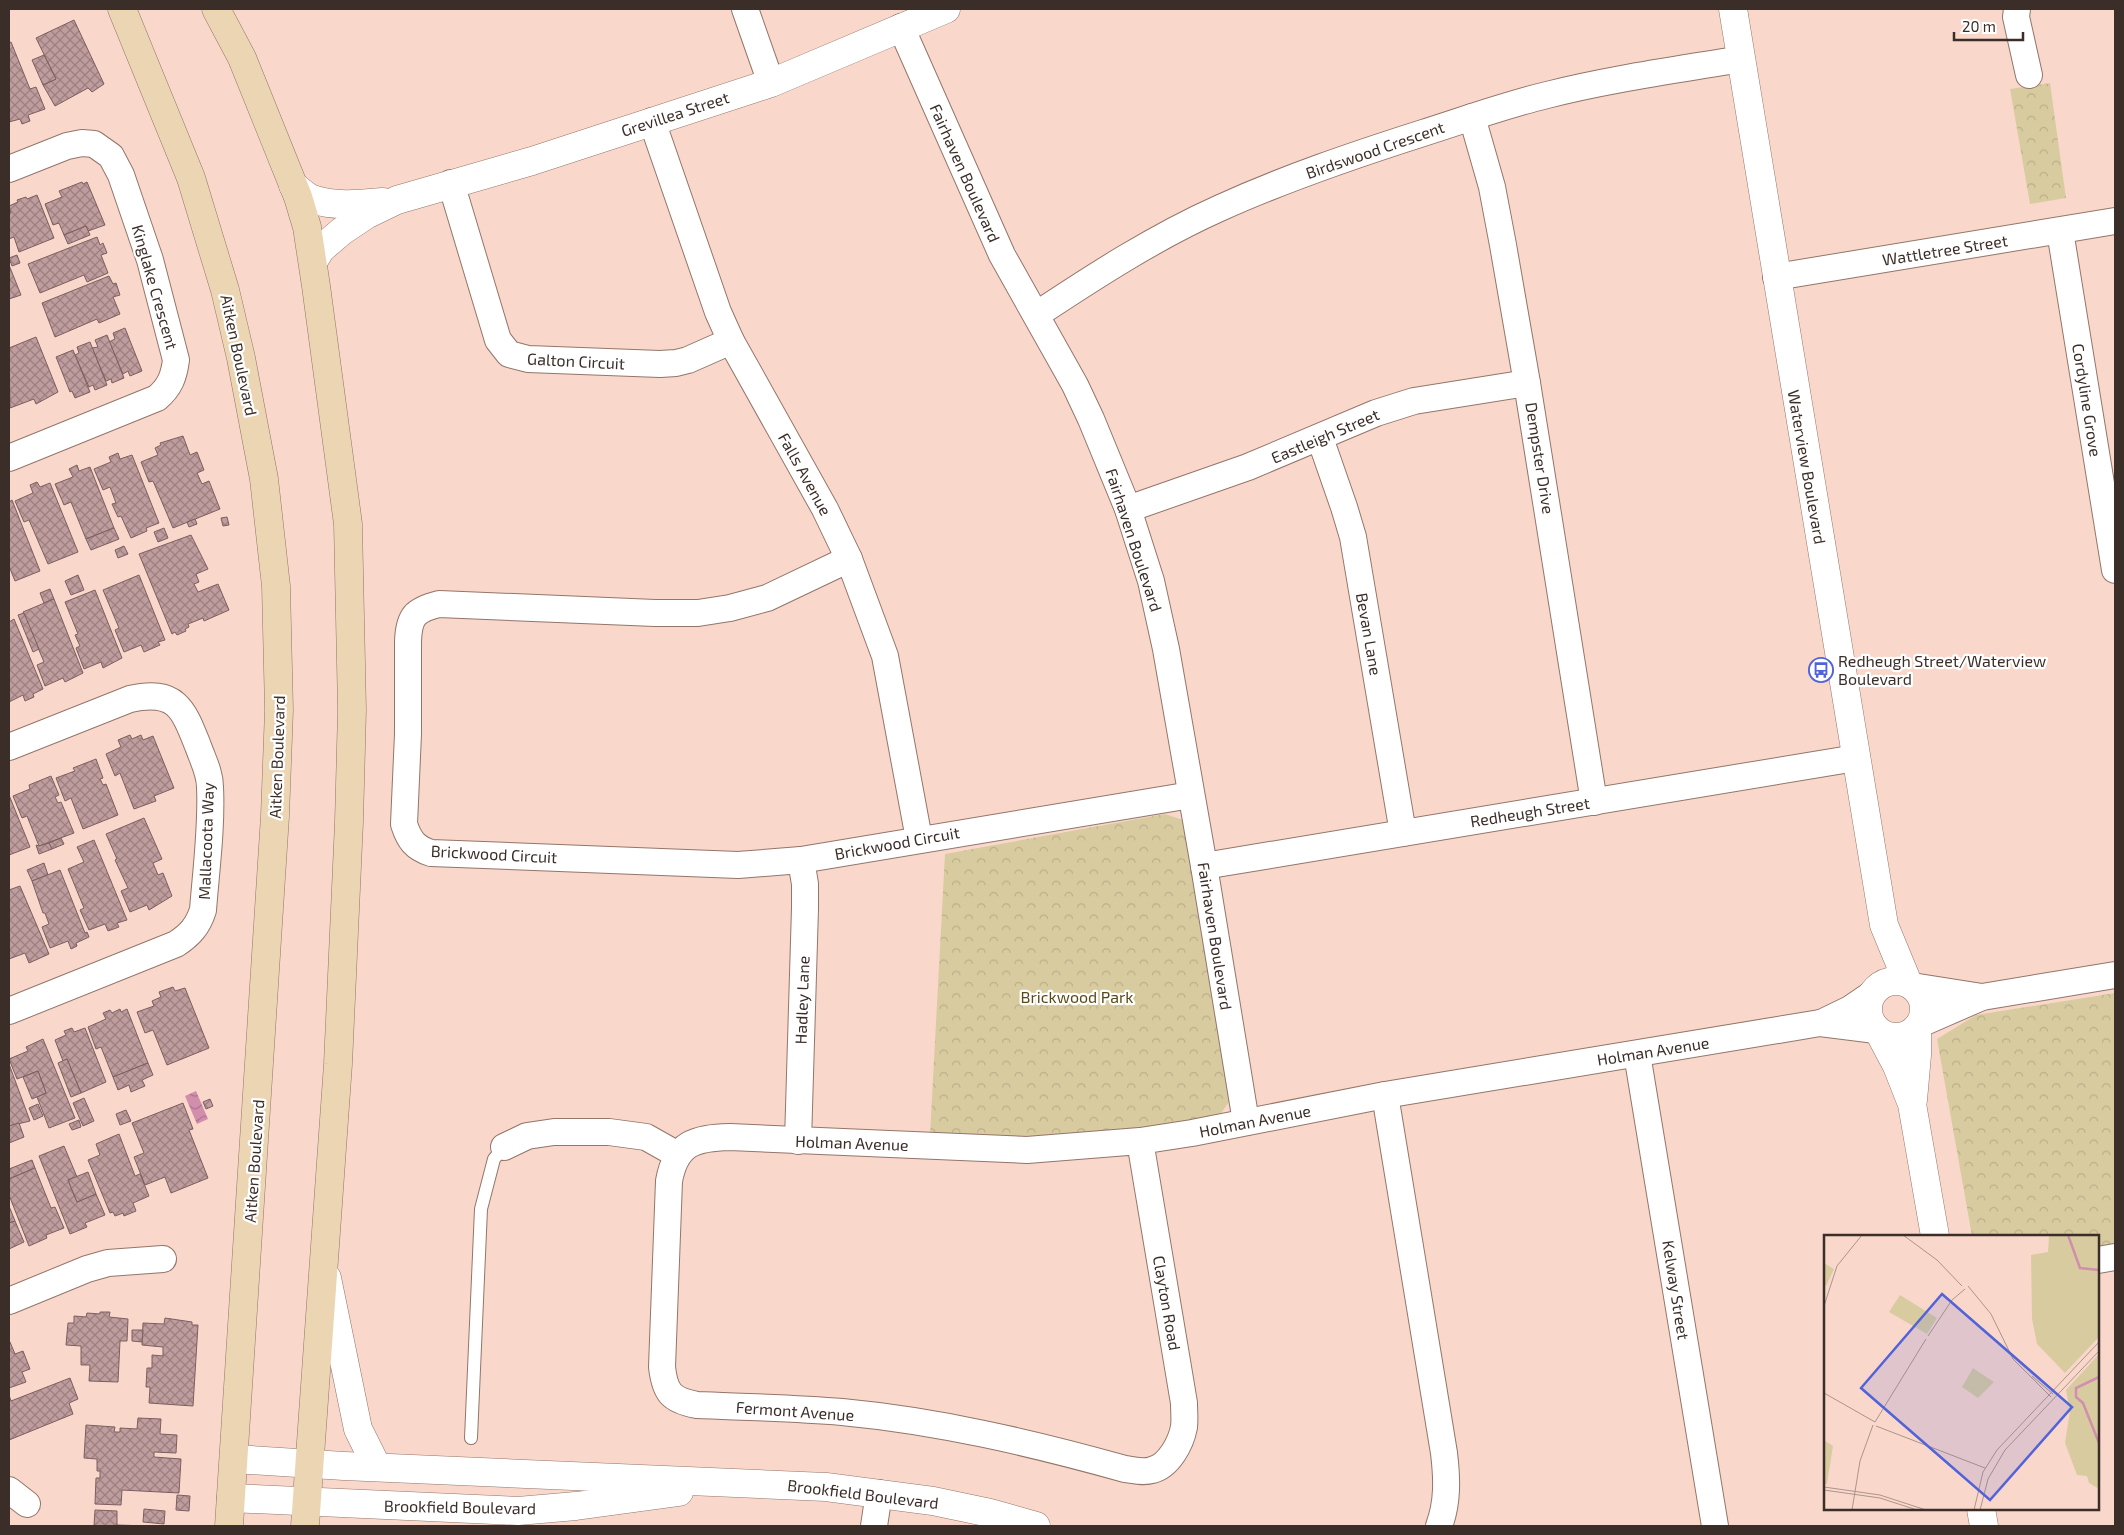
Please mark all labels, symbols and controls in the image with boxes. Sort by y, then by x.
scale bar [1954,10,2023,42]
text: 20 m [1962,17,1996,35]
street label: Grevillea Street [619,87,731,140]
street label: Fairhaven Boulevard [926,101,1005,245]
street label: Birdswood Crescent [1303,117,1447,182]
street label: Kinglake Crescent [129,222,182,351]
street label: Wattletree Street [1881,230,2009,269]
street label: Aitken Boulevard [217,293,262,417]
street label: Cordyline Grove [2069,342,2106,458]
street label: Galton Circuit [527,348,625,373]
street label: Waterview Boulevard [1785,388,1830,546]
street label: Dempster Drive [1522,401,1559,515]
street label: Eastleigh Street [1268,404,1382,467]
street label: Falls Avenue [775,429,836,518]
street label: Fairhaven Boulevard [1102,466,1167,614]
street label: Bevan Lane [1353,591,1386,677]
place label: Redheugh Street/Waterview Boulevard [1838,651,2046,688]
bus stop icon: Redheugh Street/Waterview Boulevard [1808,657,1834,683]
street label: Aitken Boulevard [265,695,288,819]
street label: Mallacoota Way [194,781,217,900]
street label: Redheugh Street [1469,793,1591,830]
street label: Brickwood Circuit [833,822,961,863]
street label: Brickwood Circuit [430,841,558,866]
street label: Fairhaven Boulevard [1194,861,1237,1011]
street label: Hadley Lane [790,955,813,1045]
park label: Brickwood Park [1020,987,1134,1006]
street label: Holman Avenue [1595,1032,1710,1069]
street label: Aitken Boulevard [240,1099,267,1223]
street label: Holman Avenue [1197,1100,1312,1141]
street label: Holman Avenue [795,1131,909,1154]
inset map [1824,1235,2099,1510]
street label: Kelway Street [1659,1239,1694,1341]
street label: Clayton Road [1150,1254,1185,1352]
street label: Fermont Avenue [735,1397,855,1424]
street label: Brookfield Boulevard [786,1475,940,1512]
street label: Brookfield Boulevard [384,1496,536,1517]

